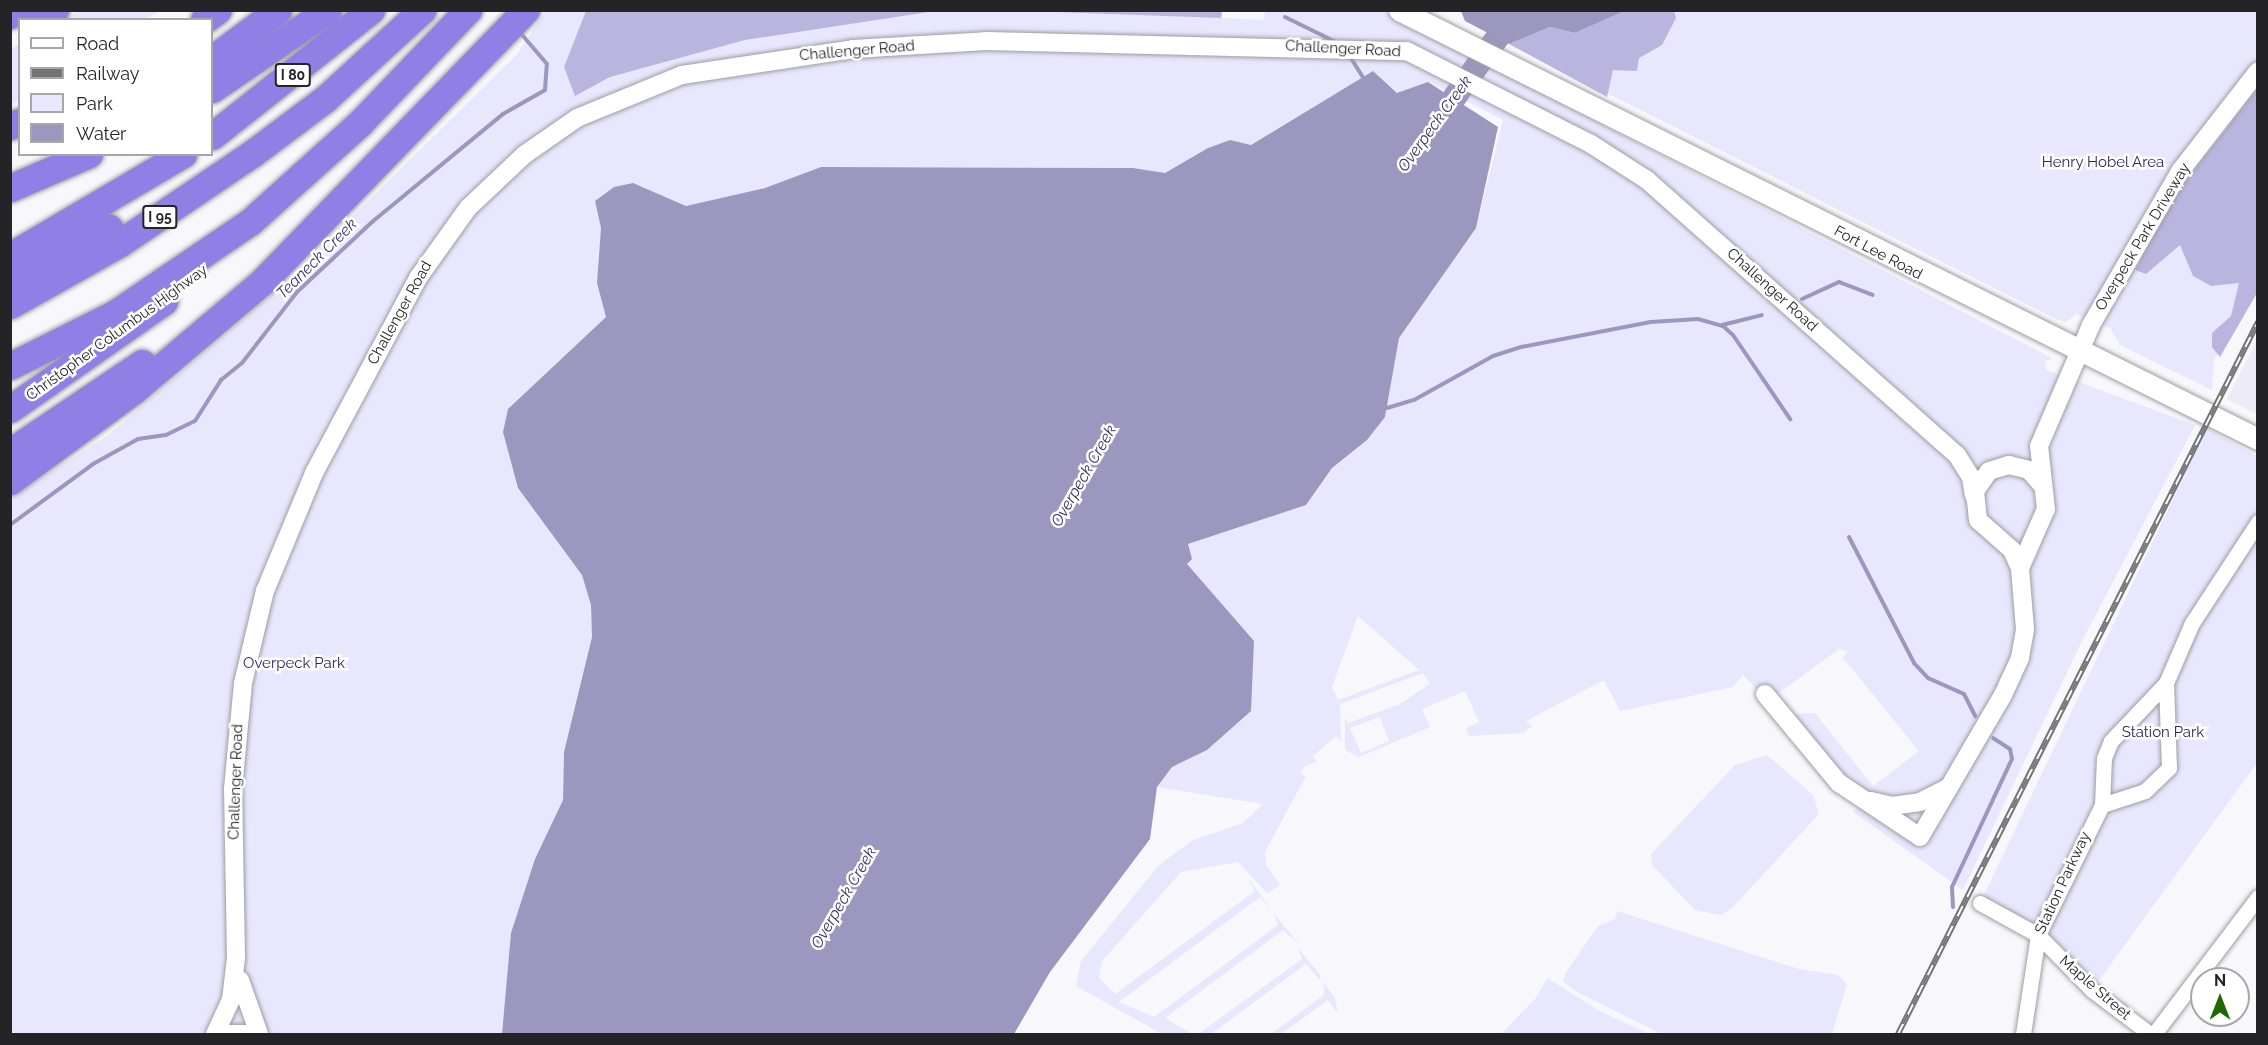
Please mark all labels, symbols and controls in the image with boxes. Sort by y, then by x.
legend [18,18,213,156]
text: Road [76,33,119,54]
street label: Challenger Road [798,37,916,65]
street label: Challenger Road [1285,37,1401,61]
text: Railway [76,63,140,84]
road number: I 80 [274,64,312,86]
water label: Overpeck Creek [1394,72,1476,176]
text: Park [76,93,113,114]
text: Water [76,123,126,144]
park label: Henry Hobel Area [2041,154,2165,172]
street label: Overpeck Park Driveway [2092,160,2194,314]
road number: I 95 [142,206,178,228]
water label: Teaneck Creek [273,215,361,303]
street label: Fort Lee Road [1831,222,1925,284]
street label: Challenger Road [1723,244,1821,336]
street label: Challenger Road [364,258,436,368]
street label: Christopher Columbus Highway [23,261,211,405]
water label: Overpeck Creek [1047,422,1121,530]
park label: Overpeck Park [243,655,345,673]
street label: Challenger Road [225,724,247,840]
park label: Station Park [2122,724,2204,742]
street label: Station Parkway [2031,829,2095,937]
water label: Overpeck Creek [807,844,881,952]
street label: Maple Street [2056,952,2134,1024]
north arrow [2190,967,2250,1027]
text: N [2214,971,2226,990]

